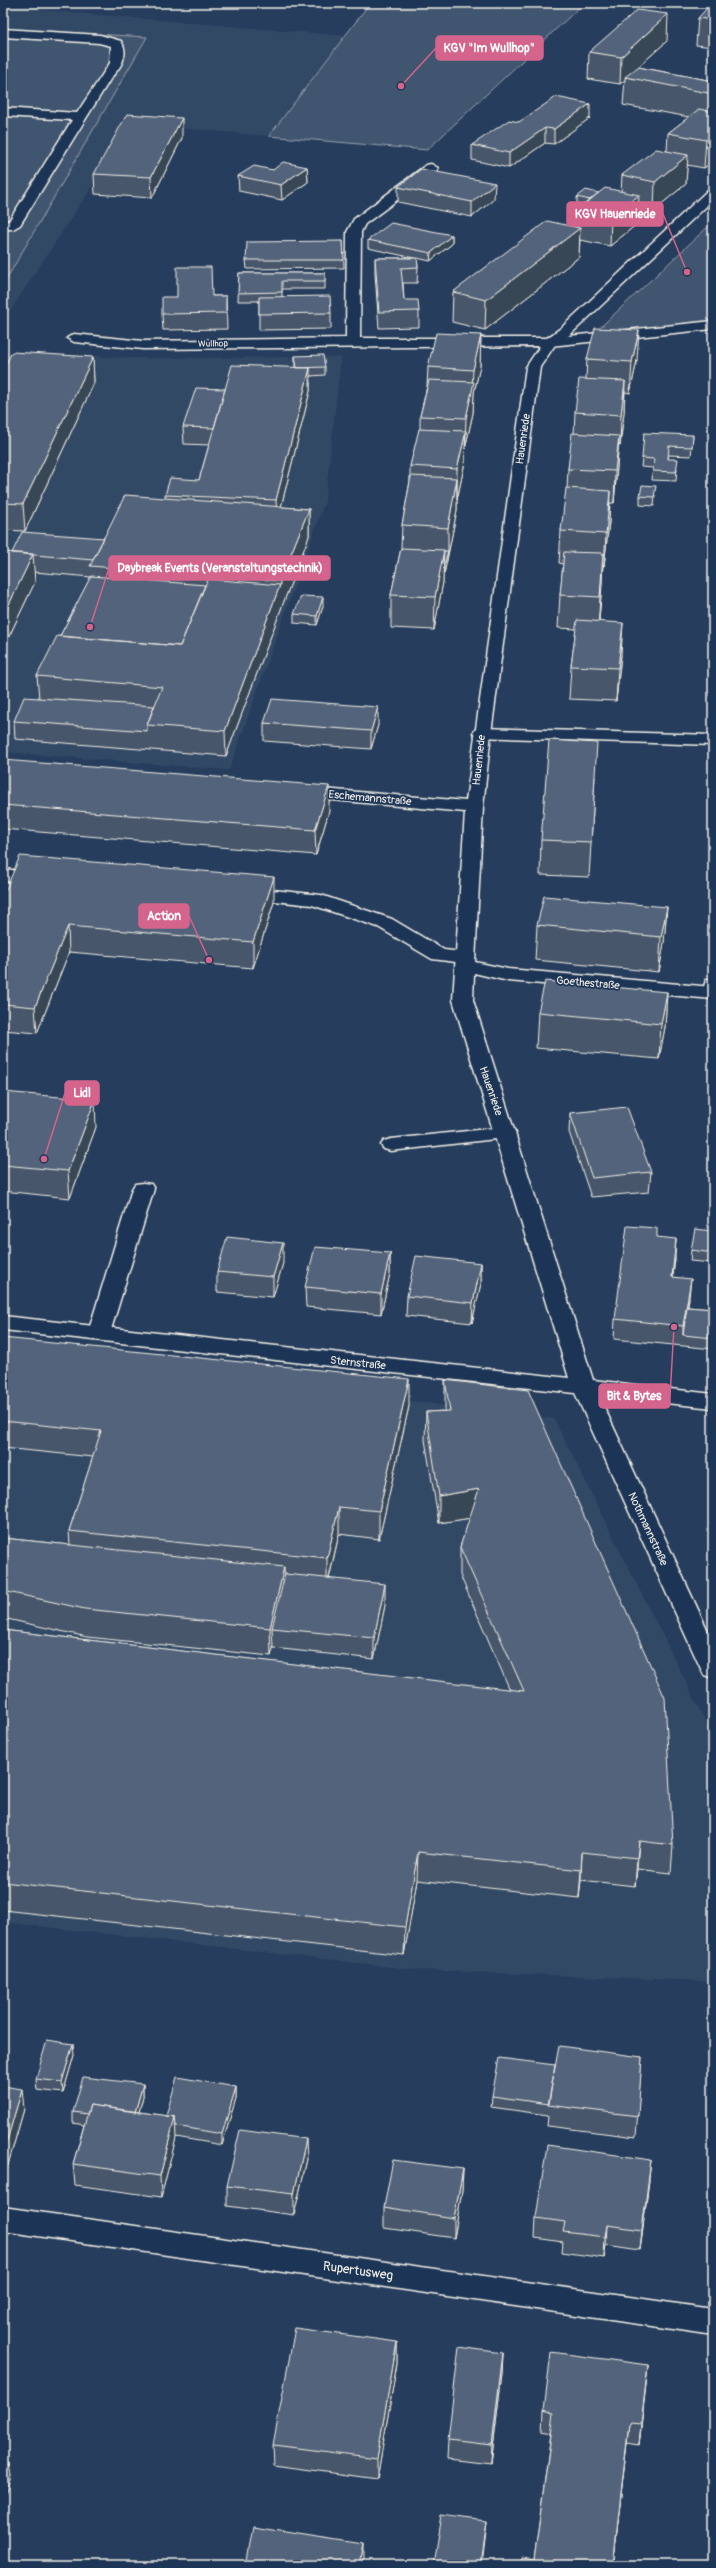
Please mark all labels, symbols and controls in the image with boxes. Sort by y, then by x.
callout: KGV "Im Wullhop" [436,36,543,60]
text: KGV "Im Wullhop" [443,41,535,56]
callout: KGV Hauenriede [567,202,663,226]
text: KGV Hauenriede [575,207,656,222]
street label: Wullhop [198,338,228,350]
street label: Hauenriede [513,412,533,465]
callout: Daybreak Events (Veranstaltungstechnik) [109,556,330,580]
text: Daybreak Events (Veranstaltungstechnik) [117,561,323,576]
street label: Hauenriede [470,733,488,786]
street label: Eschemannstraße [328,788,413,808]
callout: Action [139,904,189,928]
text: Action [147,909,181,924]
street label: Goethestraße [556,974,621,992]
street label: Hauenriede [477,1065,506,1118]
callout: Lidl [65,1081,99,1105]
text: Lidl [73,1086,91,1101]
street label: Sternstraße [329,1354,387,1372]
callout: Bit & Bytes [599,1384,670,1408]
text: Bit & Bytes [607,1389,662,1404]
street label: Nothmannstraße [625,1490,671,1568]
street label: Rupertusweg [322,2258,395,2284]

